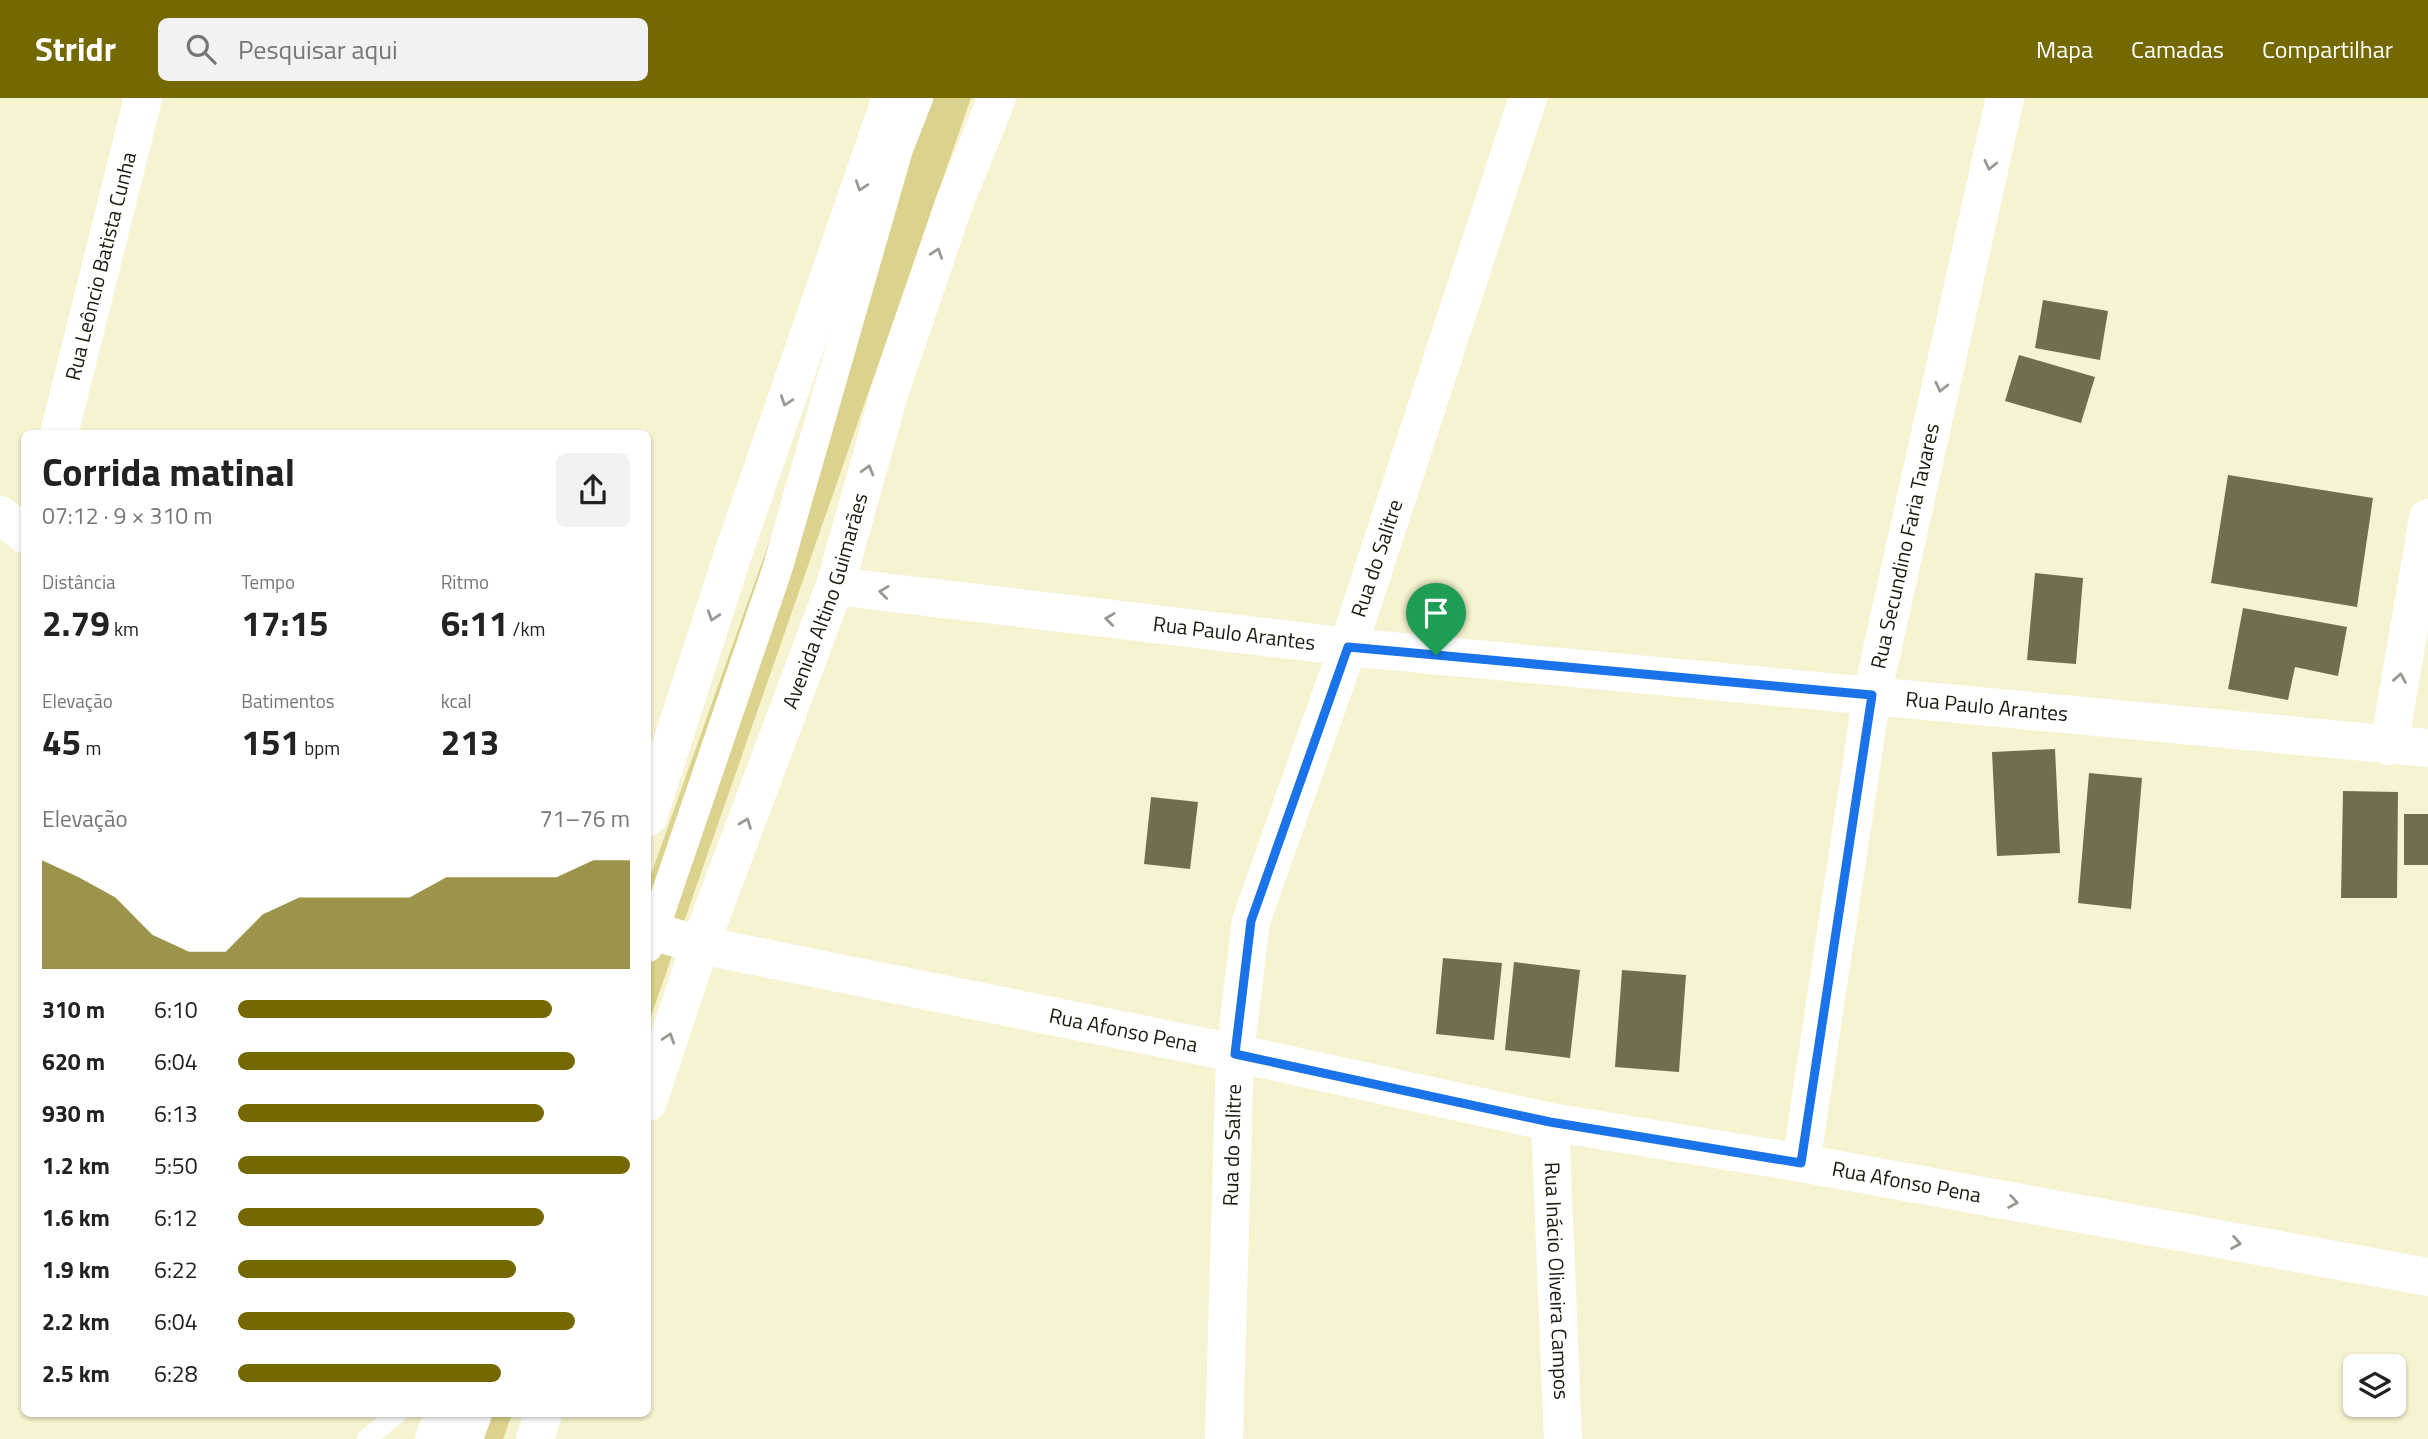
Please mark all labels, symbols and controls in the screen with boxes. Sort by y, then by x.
search box [158,18,648,81]
text: Stridr [35,24,116,74]
icon: search [182,30,220,68]
text: Pesquisar aqui [238,30,398,69]
text: Mapa [2036,31,2093,67]
text: Camadas [2131,31,2224,67]
text: Compartilhar [2262,31,2393,67]
street label: Rua Leôncio Batista Cunha [56,148,144,384]
one-way arrow [1984,159,1998,171]
one-way arrow [855,179,869,191]
one-way arrow [929,247,943,260]
one-way arrow [1934,381,1949,393]
one-way arrow [780,394,794,406]
street label: Rua Secundino Faria Tavares [1861,420,1947,672]
text: Corrida matinal [42,443,295,501]
button: share [556,453,630,527]
one-way arrow [860,464,874,476]
street label: Avenida Altino Guimarães [773,489,876,713]
street label: Rua do Salitre [1342,495,1410,621]
text: 07:12 · 9 × 310 m [42,498,212,533]
text: Distância [42,567,116,596]
text: Tempo [241,567,295,596]
text: Ritmo [441,567,489,596]
pin [1406,583,1466,655]
one-way arrow [879,585,890,600]
icon: arrive [1417,594,1455,632]
text: 2.79 [42,596,110,650]
text: 17:15 [241,596,329,650]
text: 6:11 [441,596,508,650]
street label: Rua Paulo Arantes [1151,607,1317,658]
one-way arrow [707,609,721,622]
one-way arrow [1104,611,1116,626]
text: km [110,614,139,643]
text: /km [508,614,545,643]
one-way arrow [2392,672,2407,684]
street label: Rua Paulo Arantes [1904,682,2069,729]
text: Elevação [42,686,113,715]
text: Batimentos [241,686,335,715]
text: kcal [441,686,472,715]
text: 45 [42,715,81,769]
text: 151 [241,715,300,769]
text: 213 [441,715,499,769]
text: m [81,733,101,762]
text: bpm [300,733,340,762]
text: Elevação [42,801,128,836]
text: 71–76 m [540,801,630,836]
one-way arrow [738,818,752,830]
text: 310 m [42,992,105,1027]
text: 6:10 [154,992,198,1027]
street label: Rua Afonso Pena [1046,999,1201,1060]
one-way arrow [661,1032,675,1044]
text: 620 m [42,1044,105,1079]
text: 6:04 [154,1044,198,1079]
street label: Rua do Salitre [1214,1083,1249,1207]
text: 930 m [42,1096,105,1131]
text: 6:13 [154,1096,198,1131]
text: 1.2 km [42,1148,110,1183]
text: 5:50 [154,1148,198,1183]
street label: Rua Afonso Pena [1830,1152,1984,1211]
street label: Rua Inácio Oliveira Campos [1537,1161,1578,1400]
one-way arrow [2007,1193,2019,1208]
text: 1.6 km [42,1200,110,1235]
text: 6:12 [154,1200,198,1235]
one-way arrow [2230,1234,2242,1249]
text: 1.9 km [42,1252,110,1287]
text: 6:22 [154,1252,198,1287]
text: 2.2 km [42,1304,110,1339]
text: 6:04 [154,1304,198,1339]
map controls [2343,1354,2406,1417]
button: layers [2343,1354,2406,1417]
text: 2.5 km [42,1356,110,1391]
text: 6:28 [154,1356,198,1391]

